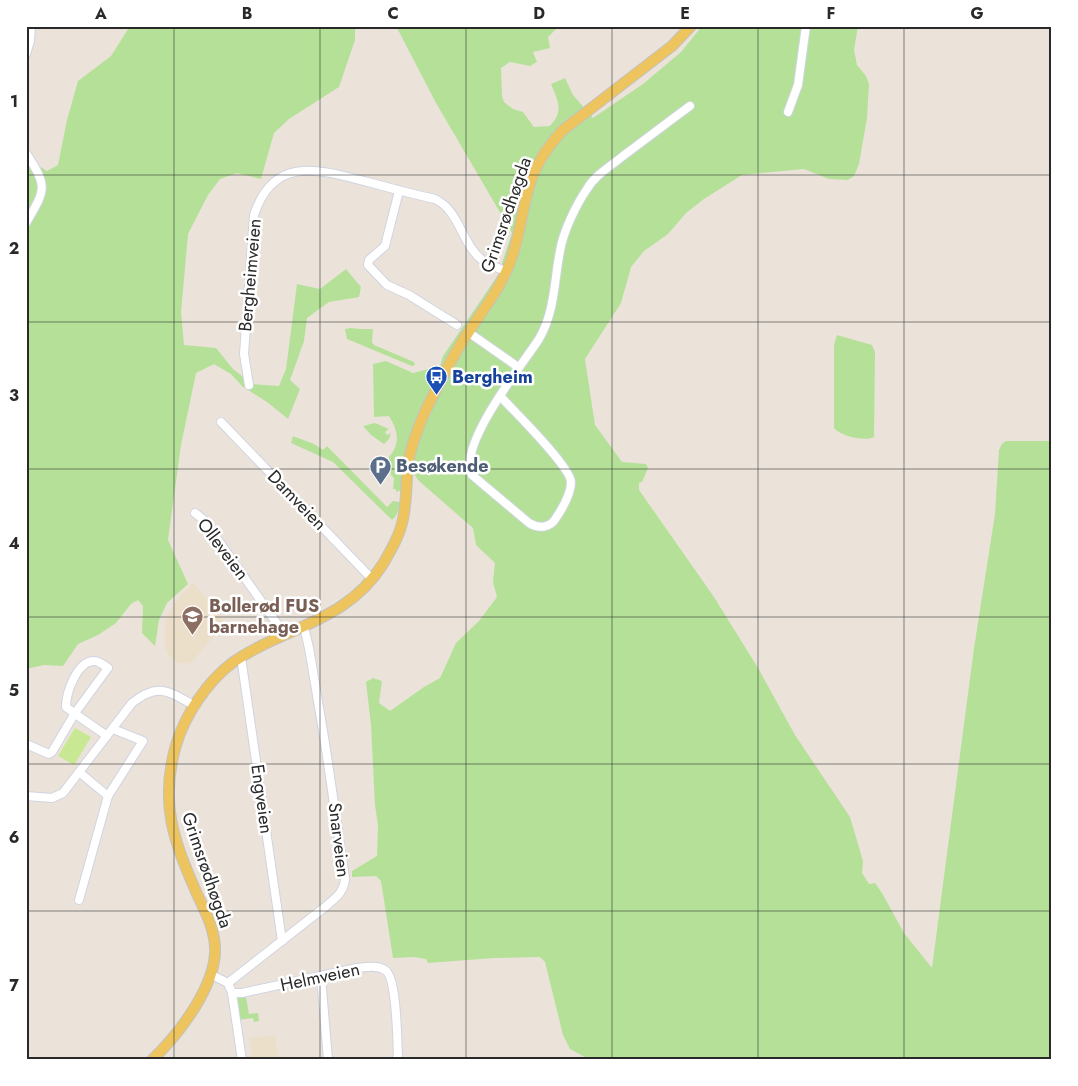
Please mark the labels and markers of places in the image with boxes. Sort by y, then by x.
place label: Bergheim [452,364,533,390]
bus stop icon: Bergheim [424,365,448,396]
place label: Besøkende [396,453,489,479]
parking icon: Besøkende [368,454,392,485]
place label: Bollerød FUS barnehage [209,593,319,640]
school or university icon: Bollerød FUS barnehage [181,604,205,635]

